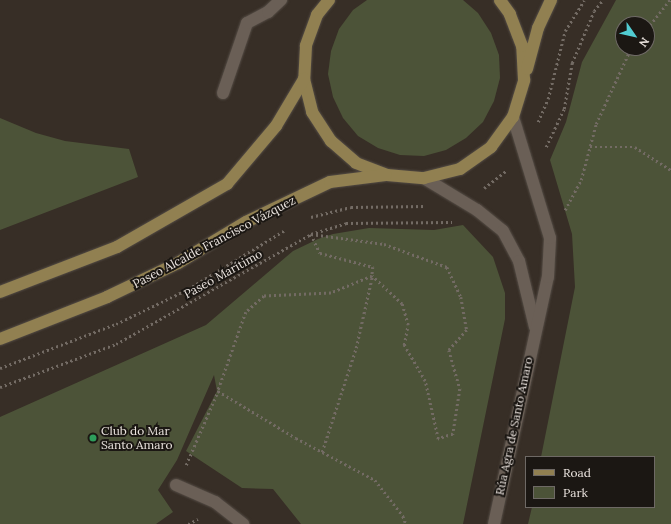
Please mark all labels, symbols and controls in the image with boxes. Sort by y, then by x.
north arrow [615,16,655,56]
text: N [636,35,652,50]
street label: Paseo Alcalde Francisco Vázquez [130,193,298,291]
street label: Paseo Marítimo [181,247,265,301]
street label: Rúa Agra de Santo Amaro [492,356,536,496]
place label: Club do Mar Santo Amaro [101,424,173,452]
marker: Club do Mar Santo Amaro [88,433,98,443]
legend [525,456,655,508]
text: Road [563,465,591,480]
text: Park [563,485,588,500]

